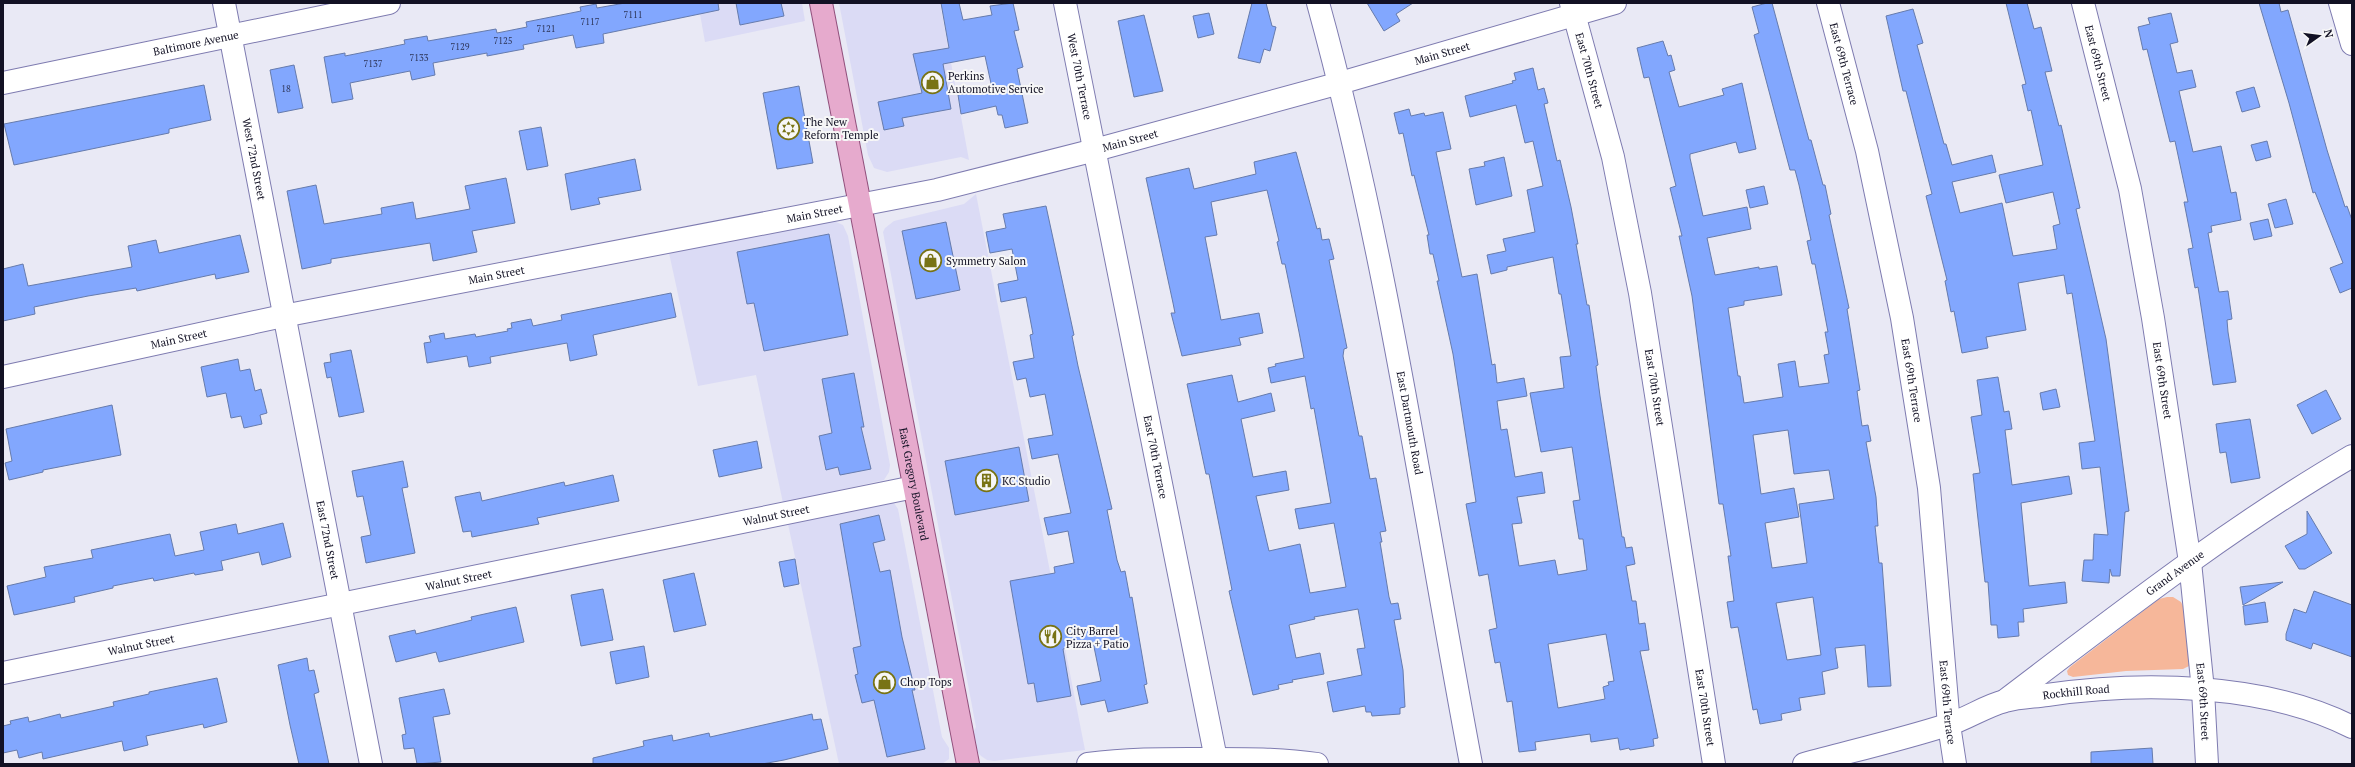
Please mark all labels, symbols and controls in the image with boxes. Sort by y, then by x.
house number: 7111 [623,9,643,21]
house number: 7117 [580,16,600,28]
north arrow [2299,16,2339,56]
street label: East 69th Terrace [1826,21,1862,107]
house number: 7121 [536,23,556,35]
street label: East 69th Street [2082,24,2115,103]
street label: Baltimore Avenue [152,27,240,59]
text: N [2321,28,2337,40]
street label: East 70th Street [1572,31,1606,110]
street label: West 70th Terrace [1064,32,1095,121]
house number: 7125 [493,35,513,47]
street label: Main Street [1413,39,1472,68]
house number: 7129 [450,41,470,53]
house number: 7133 [409,52,429,64]
house number: 7137 [363,58,383,70]
shop icon: Perkins Automotive Service [920,69,946,95]
place label: Perkins Automotive Service [948,69,1044,96]
house number: 18 [281,83,291,95]
synagogue icon: The New Reform Temple [775,115,801,141]
place label: The New Reform Temple [804,115,879,142]
street label: West 72nd Street [239,117,269,201]
street label: Main Street [1101,126,1160,155]
street label: Main Street [785,201,844,226]
shop icon: Symmetry Salon [918,248,944,274]
place label: Symmetry Salon [946,254,1027,268]
street label: Main Street [467,263,526,287]
street label: Main Street [149,326,208,352]
street label: East 69th Terrace [1898,338,1926,424]
street label: East 69th Street [2150,341,2175,420]
street label: East 70th Street [1642,348,1668,427]
street label: East Dartmouth Road [1394,370,1426,476]
street label: East 70th Terrace [1141,414,1171,500]
street label: East Gregory Boulevard [896,426,932,542]
building icon: KC Studio [974,468,1000,494]
place label: KC Studio [1002,474,1050,488]
street label: East 72nd Street [313,499,342,581]
street label: Walnut Street [742,502,811,529]
street label: Grand Avenue [2143,547,2207,599]
street label: Walnut Street [424,566,493,594]
restaurant icon: City Barrel Pizza + Patio [1038,624,1064,650]
place label: City Barrel Pizza + Patio [1066,624,1129,651]
street label: Walnut Street [107,631,176,658]
street label: East 69th Terrace [1937,660,1959,746]
street label: East 69th Street [2193,662,2213,741]
street label: East 70th Street [1692,668,1718,747]
shop icon: Chop Tops [872,669,898,695]
place label: Chop Tops [900,675,952,689]
street label: Rockhill Road [2042,682,2110,703]

